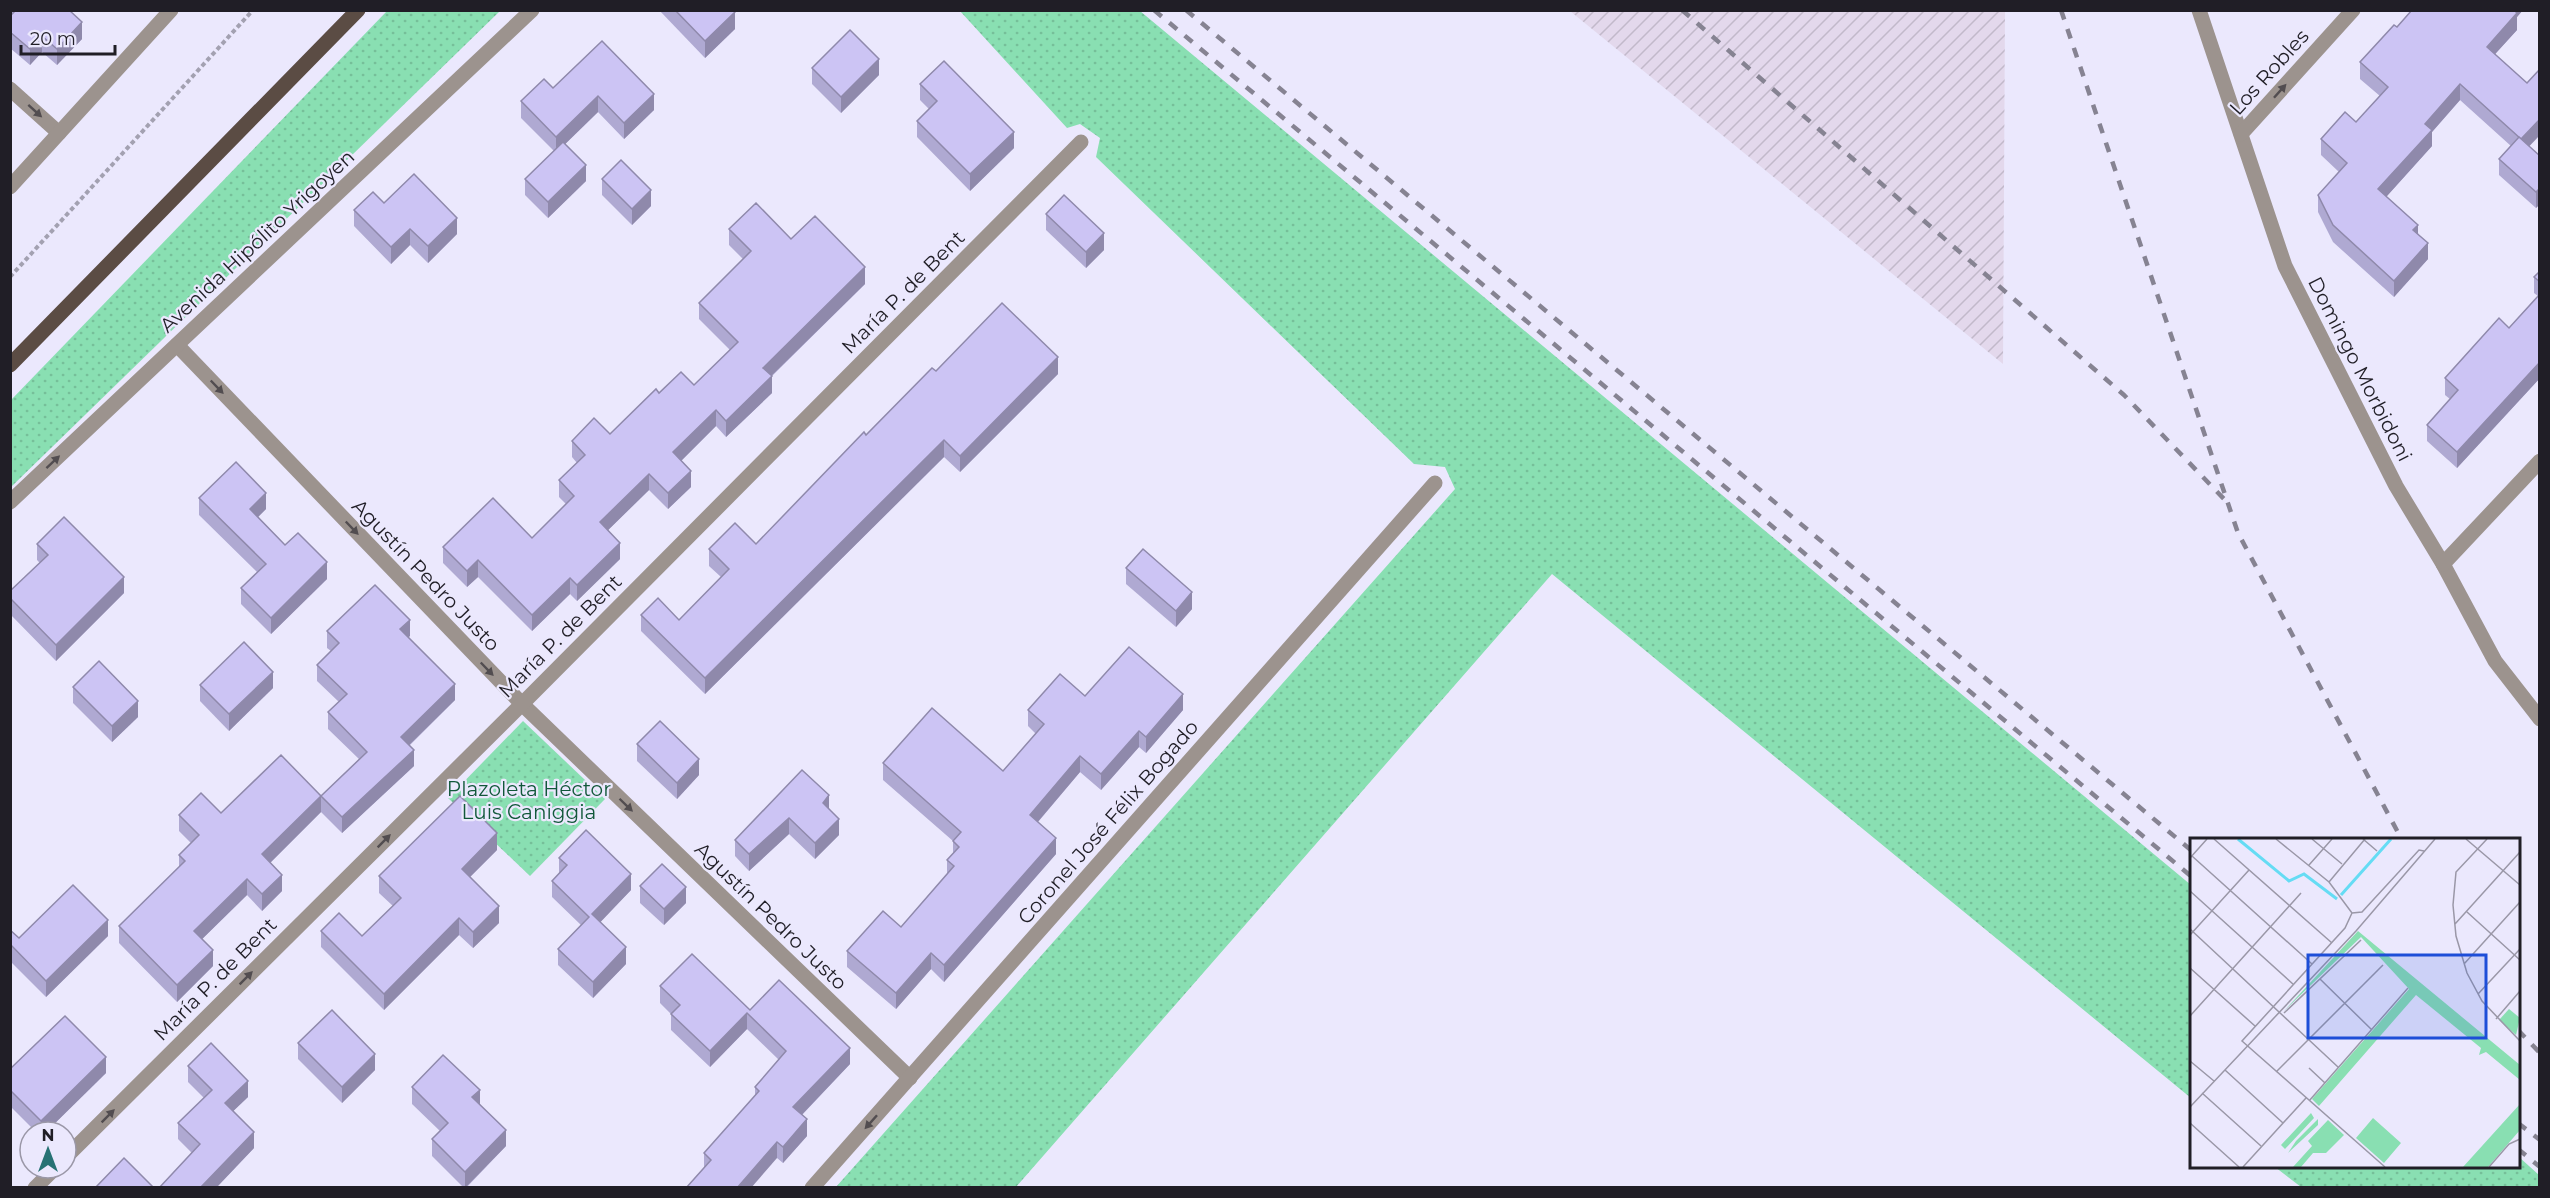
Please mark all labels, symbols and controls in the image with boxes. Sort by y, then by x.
scale bar [21,18,116,56]
street label: Los Robles [2224,24,2314,120]
text: 20 m [30,28,76,50]
one-way arrow [2273,84,2286,99]
one-way arrow [27,104,42,118]
street label: Avenida Hipólito Yrigoyen [155,145,359,337]
street label: María P. de Bent [836,225,970,359]
street label: Domingo Morbidoni [2303,273,2417,465]
one-way arrow [210,380,224,395]
one-way arrow [46,455,60,469]
street label: Agustín Pedro Justo [347,494,505,656]
one-way arrow [345,520,358,535]
street label: María P. de Bent [493,569,627,703]
one-way arrow [480,661,494,675]
street label: Coronel José Félix Bogado [1013,715,1203,929]
park label: Plazoleta Héctor Luis Caniggia [447,777,611,824]
one-way arrow [619,798,633,812]
one-way arrow [377,834,392,848]
street label: Agustín Pedro Justo [690,837,852,995]
inset map [2190,838,2520,1168]
street label: María P. de Bent [148,912,282,1046]
one-way arrow [238,972,252,986]
one-way arrow [100,1109,114,1123]
one-way arrow [865,1114,878,1129]
north arrow [18,1120,78,1180]
text: N [42,1126,54,1145]

